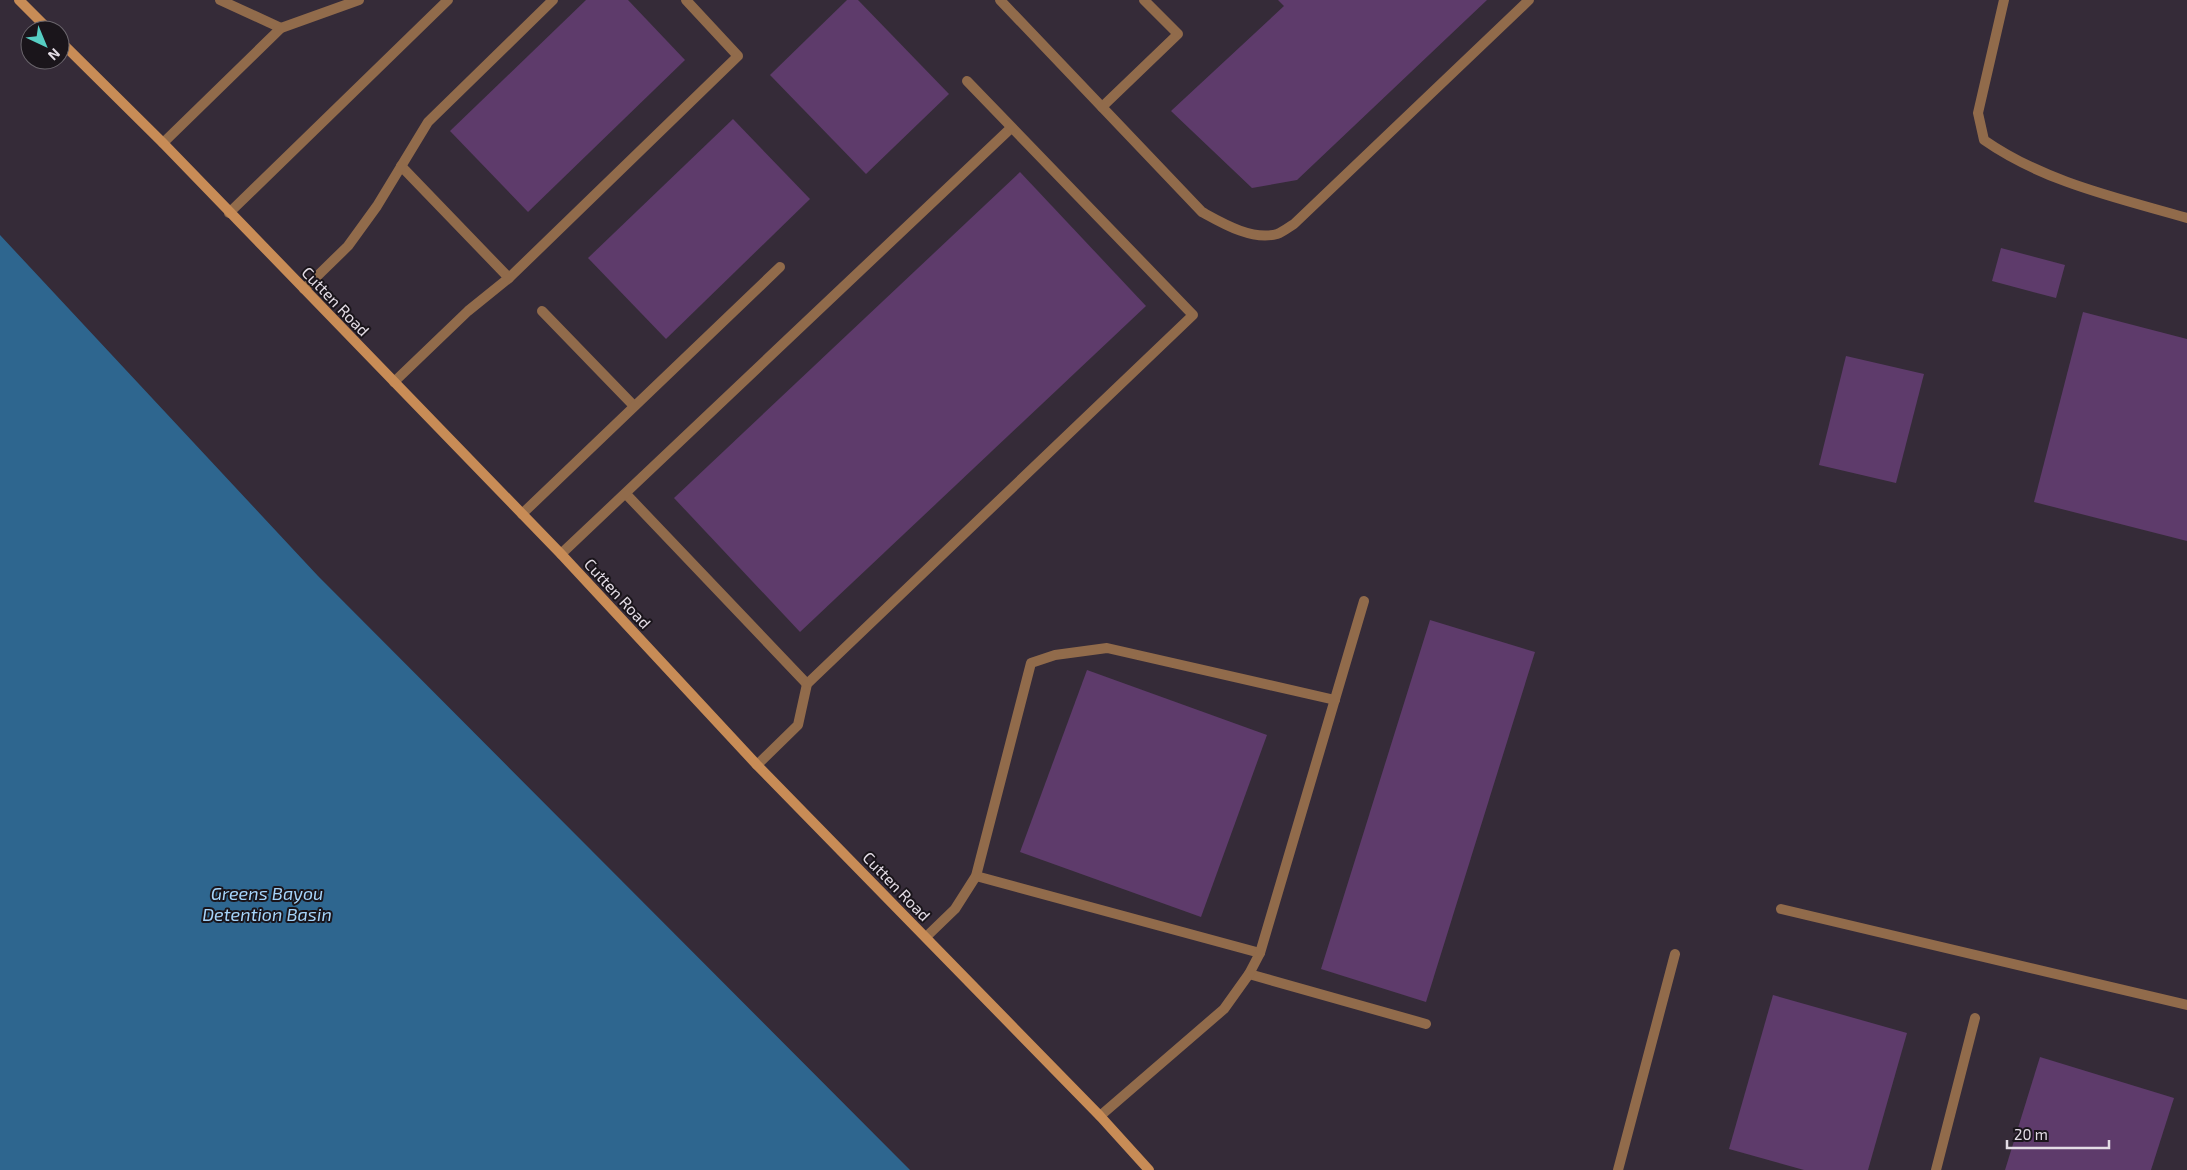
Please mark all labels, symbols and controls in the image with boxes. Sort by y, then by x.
north arrow [20,20,70,70]
text: N [45,45,64,64]
street label: Cutten Road [298,262,374,340]
street label: Cutten Road [581,554,655,632]
street label: Cutten Road [859,847,935,925]
water label: Greens Bayou Detention Basin [202,882,332,925]
scale bar [2007,1118,2110,1150]
text: 20 m [2014,1125,2048,1143]

